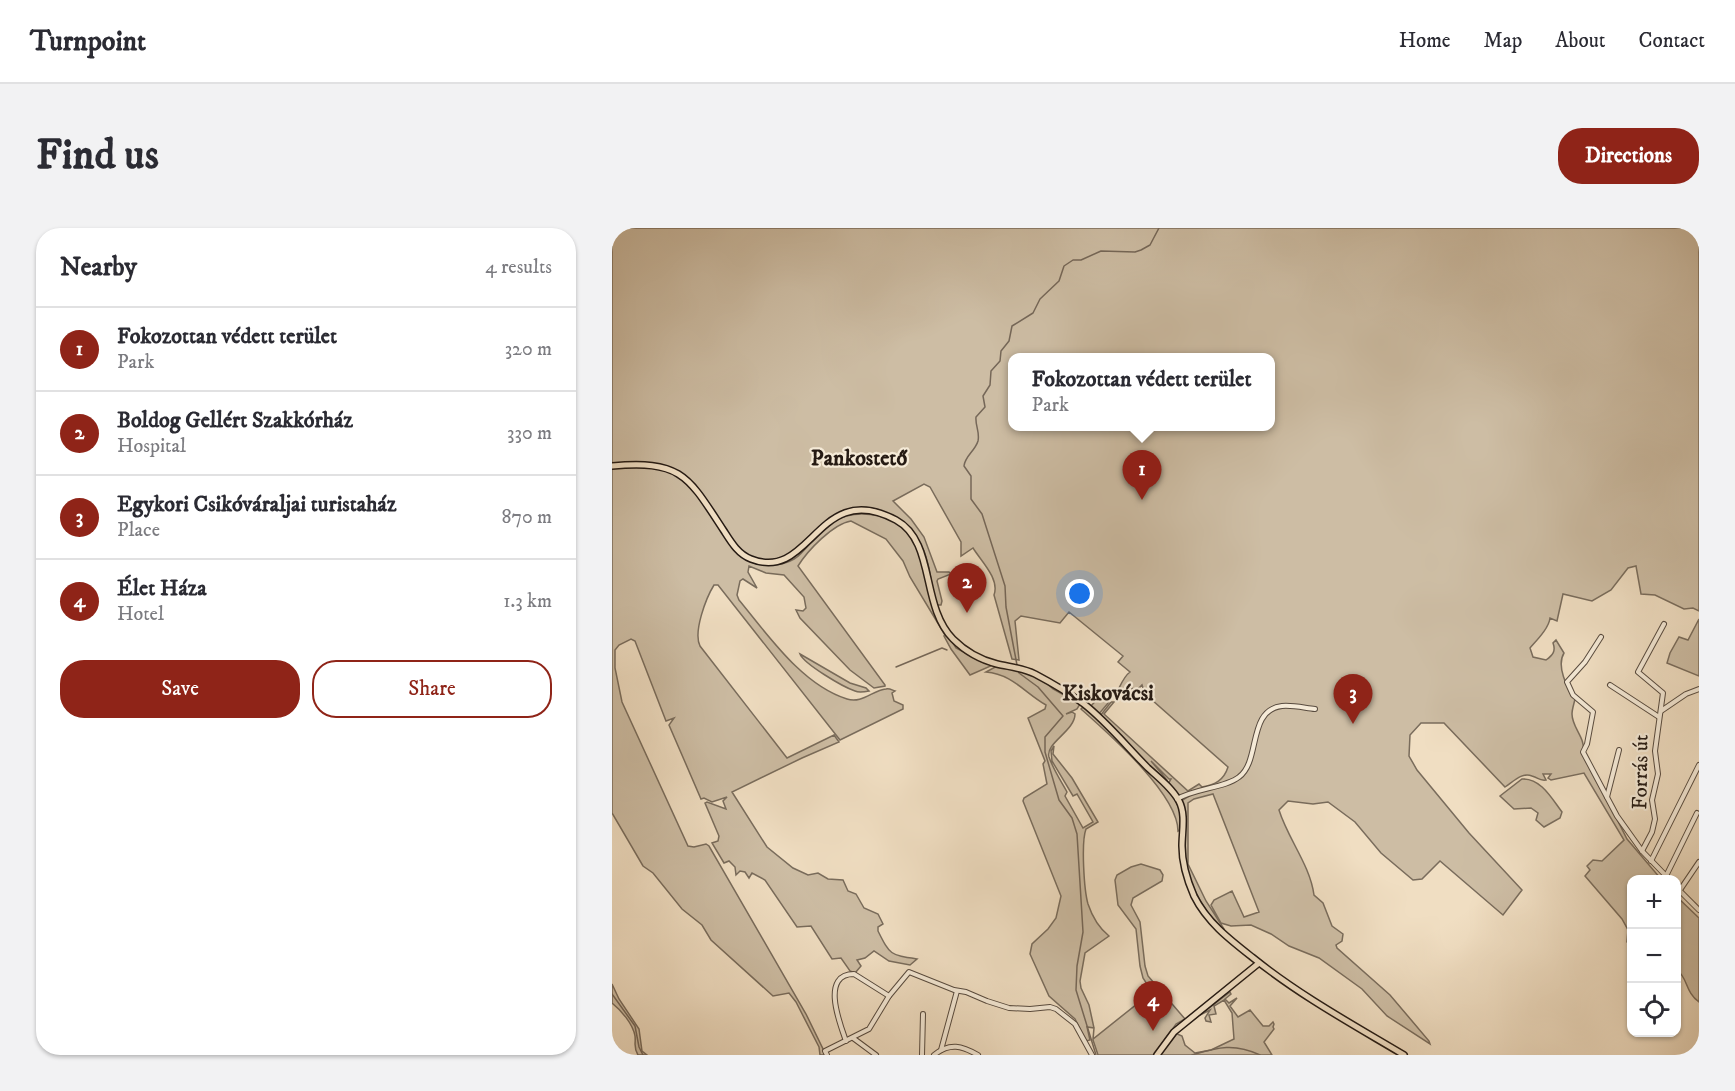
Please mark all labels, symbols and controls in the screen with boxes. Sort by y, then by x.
text: Turnpoint [30,24,146,59]
text: Home [1399,28,1451,54]
text: Map [1484,28,1522,54]
text: About [1555,28,1606,54]
text: Contact [1639,28,1705,54]
button: Directions [1558,128,1699,184]
text: Find us [36,130,159,182]
text: Nearby [60,251,137,284]
text: 4 results [485,255,552,280]
text: Fokozottan védett terület [117,323,337,350]
text: 1 [76,337,83,362]
text: 320 m [505,337,552,362]
text: Park [117,350,154,375]
popup [1008,353,1275,431]
text: Fokozottan védett terület [1032,366,1251,393]
text: Park [1032,393,1069,418]
text: Boldog Gellért Szakkórház [117,407,353,434]
text: 2 [75,421,84,446]
text: 330 m [507,421,552,446]
text: Hospital [117,434,186,459]
district label: Pankostető [811,445,908,472]
pin: 1 [1122,450,1162,500]
text: Egykori Csikóváraljai turistaház [117,491,397,518]
text: 3 [76,505,83,530]
text: 870 m [501,505,552,530]
text: Place [117,518,160,543]
pin: 2 [948,564,986,613]
text: Élet Háza [117,575,207,602]
your location [1065,579,1094,608]
text: 4 [74,589,85,614]
text: 1.3 km [503,589,552,614]
text: Hotel [117,602,164,627]
button: Save [60,660,300,718]
button: Share [312,660,552,718]
pin: 3 [1334,674,1372,724]
district label: Kiskovácsi [1062,680,1154,707]
street label: Forrás út [1627,734,1655,810]
map controls [1627,875,1681,1037]
button: + [1627,875,1681,929]
button: − [1627,929,1681,983]
pin: 4 [1134,982,1172,1031]
button: locate [1627,983,1681,1037]

